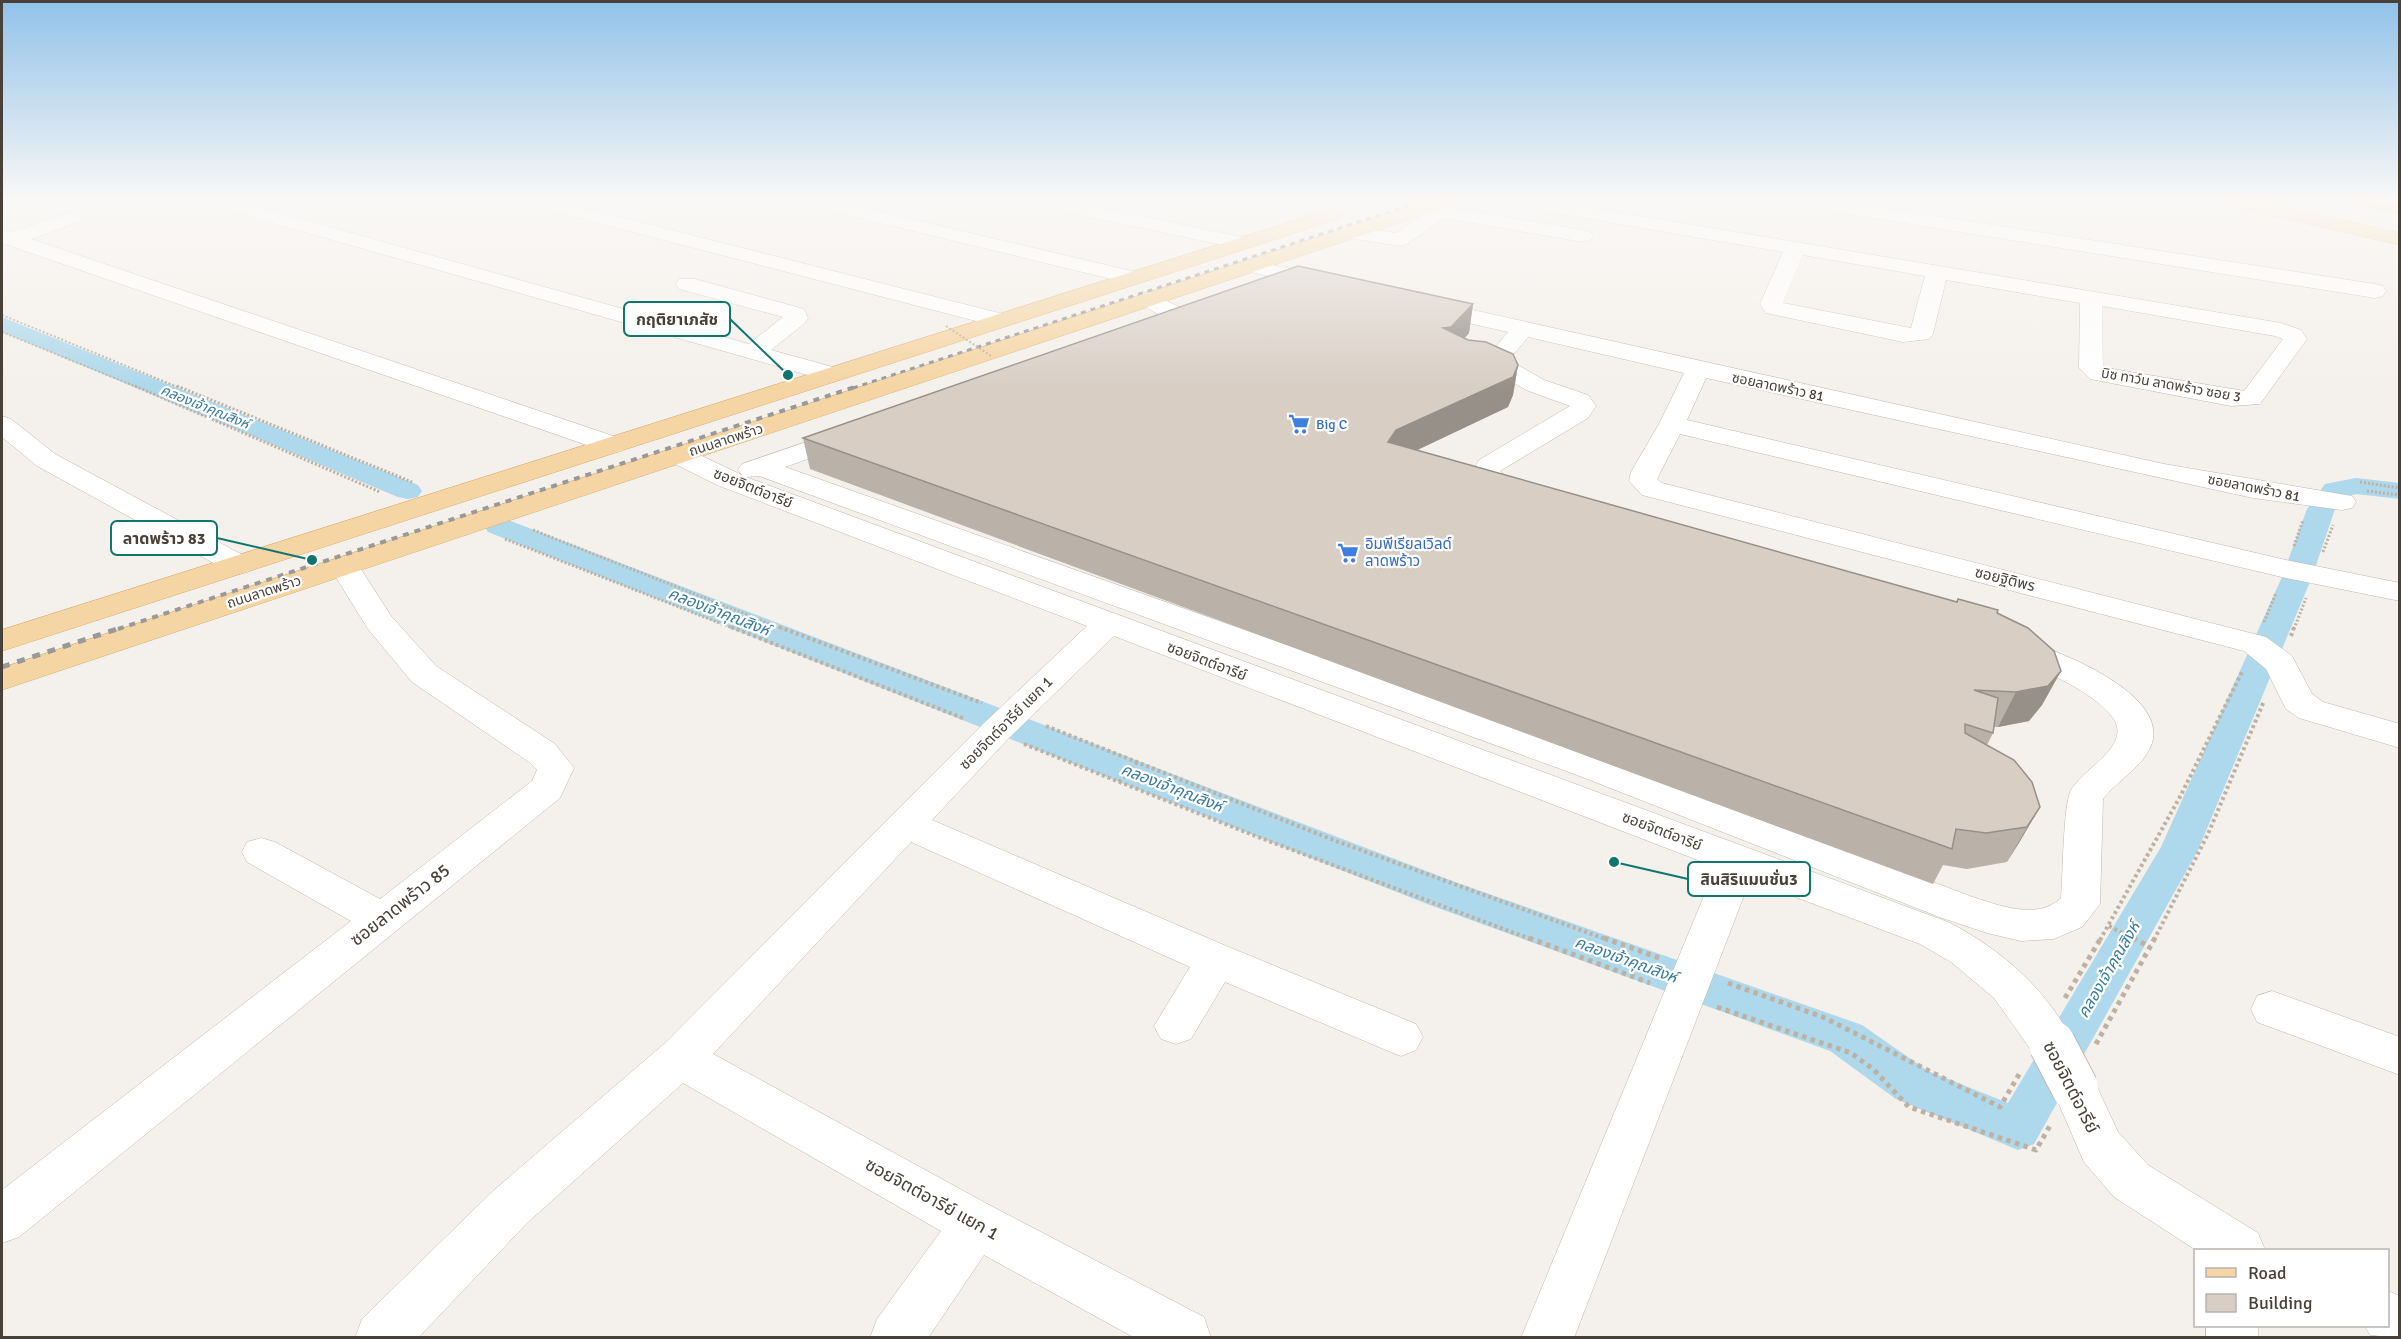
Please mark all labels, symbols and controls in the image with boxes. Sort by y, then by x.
callout: กฤติยาเภสัช [624,302,730,336]
text: กฤติยาเภสัช [636,310,718,330]
street label: บิซ ทาว์น ลาดพร้าว ซอย 3 [2100,364,2242,406]
street label: ซอยลาดพร้าว 81 [1730,369,1826,405]
water label: คลองเจ้าคุณสิงห์ [158,381,255,434]
supermarket icon: Big C [1287,412,1311,436]
place label: Big C [1316,416,1347,433]
street label: ถนนลาดพร้าว [687,420,765,460]
street label: ซอยจิตต์อารีย์ [711,464,795,512]
street label: ซอยลาดพร้าว 81 [2206,471,2302,505]
callout: ลาดพร้าว 83 [111,521,217,555]
text: ลาดพร้าว 83 [123,529,205,549]
place label: อิมพีเรียลเวิลด์ ลาดพร้าว [1365,535,1452,570]
supermarket icon: อิมพีเรียลเวิลด์ ลาดพร้าว [1336,541,1360,565]
street label: ซอยฐิติพร [1973,563,2037,595]
street label: ถนนลาดพร้าว [225,572,303,612]
water label: คลองเจ้าคุณสิงห์ [665,583,776,642]
street label: ซอยจิตต์อารีย์ [1165,638,1249,684]
street label: ซอยจิตต์อารีย์ แยก 1 [956,673,1056,773]
water label: คลองเจ้าคุณสิงห์ [1118,759,1229,818]
street label: ซอยจิตต์อารีย์ [1620,808,1704,854]
street label: ซอยลาดพร้าว 85 [346,859,454,951]
callout: สินสิริแมนชั่น3 [1688,862,1810,896]
text: สินสิริแมนชั่น3 [1700,869,1798,890]
water label: คลองเจ้าคุณสิงห์ [2073,916,2146,1022]
water label: คลองเจ้าคุณสิงห์ [1572,932,1683,989]
street label: ซอยจิตต์อารีย์ [2038,1037,2104,1137]
street label: ซอยจิตต์อารีย์ แยก 1 [861,1153,1003,1245]
legend [2194,1249,2389,1327]
text: Road [2248,1262,2287,1284]
text: Building [2248,1292,2312,1314]

